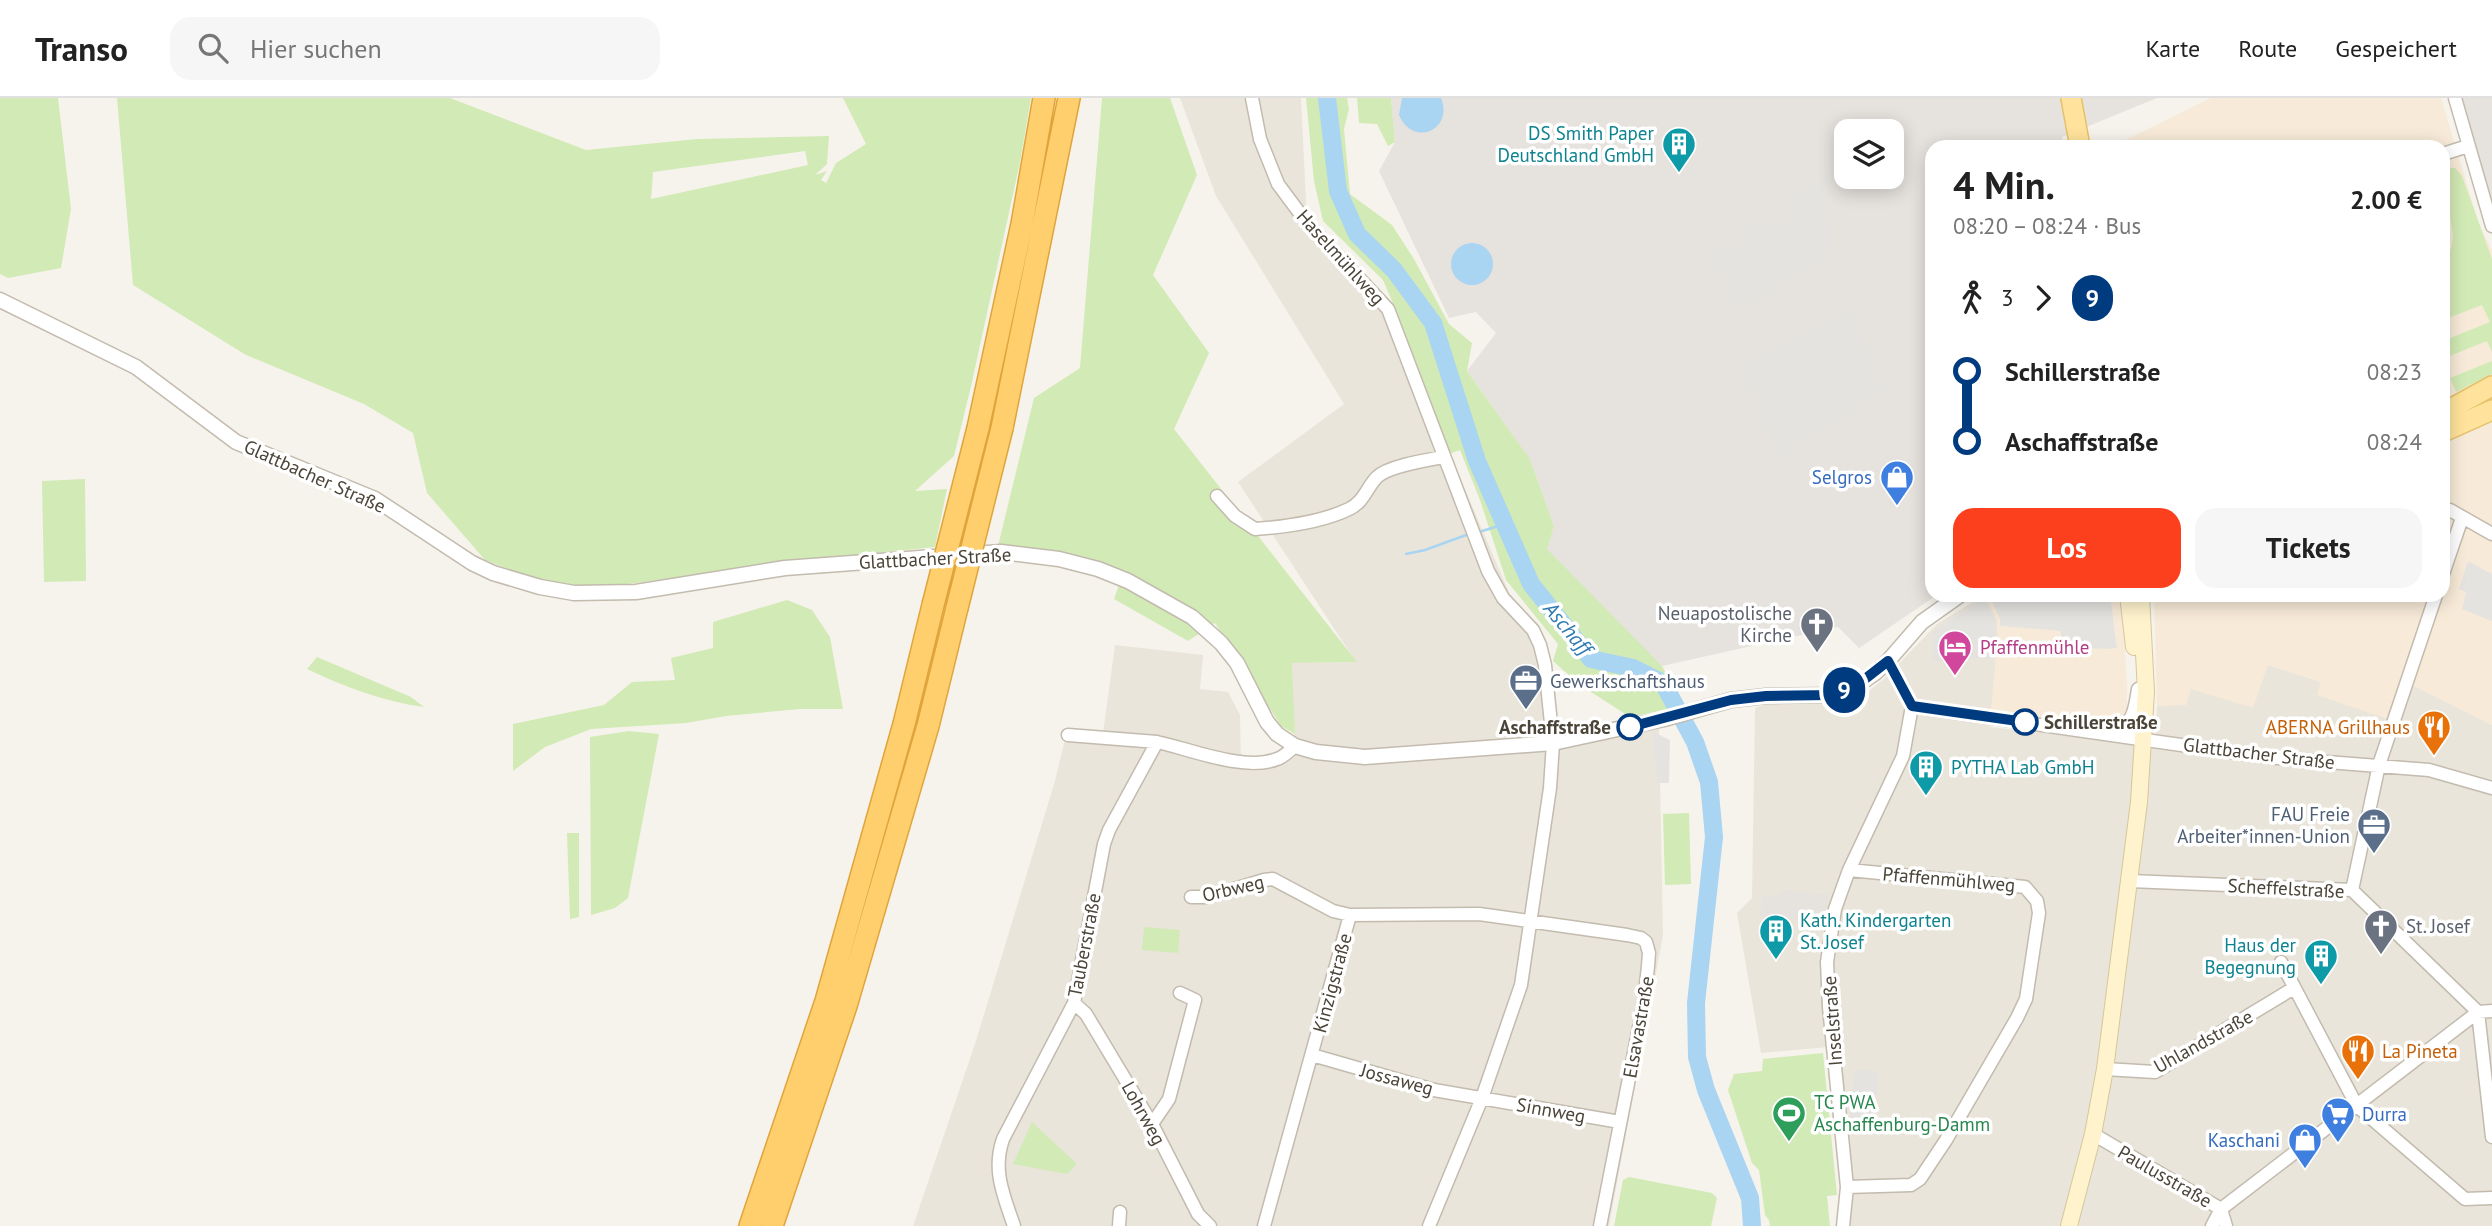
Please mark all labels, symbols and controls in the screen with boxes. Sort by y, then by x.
search box [170,17,660,80]
text: Transo [35,27,128,70]
icon: search [194,29,232,67]
text: Hier suchen [250,32,382,65]
text: Karte [2145,33,2200,64]
text: Route [2238,33,2297,64]
text: Gespeichert [2335,33,2457,64]
map controls [1834,119,1904,189]
button: layers [1834,119,1904,189]
place label: DS Smith Paper Deutschland GmbH [1498,121,1655,167]
building icon: DS Smith Paper Deutschland GmbH [1660,125,1698,174]
text: 4 Min. [1953,160,2055,209]
text: 2.00 € [2350,183,2422,216]
street label: Haselmühlweg [1292,204,1390,310]
text: 08:20 – 08:24 · Bus [1953,211,2141,240]
icon: walk [1953,279,1991,317]
icon: forward [2024,279,2062,317]
text: 9 [2086,282,2099,313]
text: 3 [2001,283,2014,312]
text: Schillerstraße [2005,355,2160,388]
text: 08:23 [2367,357,2422,386]
text: Aschaffstraße [2005,425,2158,458]
text: 08:24 [2367,427,2422,456]
street label: Glattbacher Straße [240,434,390,518]
shop icon: Selgros [1878,458,1916,507]
place label: Selgros [1812,465,1872,489]
button: Los [1953,508,2181,588]
button: Tickets [2195,508,2422,588]
street label: Glattbacher Straße [858,542,1012,574]
water label: Aschaff [1537,595,1601,664]
place label: Neuapostolische Kirche [1658,601,1792,647]
church icon: Neuapostolische Kirche [1798,605,1836,654]
hotel icon: Pfaffenmühle [1936,628,1974,677]
place label: Pfaffenmühle [1980,635,2089,659]
office icon: Gewerkschaftshaus [1507,662,1545,711]
line badge: 9 [1821,667,1867,713]
place label: Gewerkschaftshaus [1550,669,1705,693]
text: 9 [1837,674,1851,705]
restaurant icon: ABERNA Grillhaus [2415,708,2453,757]
marker: Schillerstraße [2012,709,2038,735]
place label: Schillerstraße [2044,710,2158,734]
marker: Aschaffstraße [1617,714,1643,740]
place label: Aschaffstraße [1499,715,1611,739]
place label: ABERNA Grillhaus [2266,715,2410,739]
street label: Glattbacher Straße [2182,732,2336,774]
building icon: PYTHA Lab GmbH [1907,748,1945,797]
place label: PYTHA Lab GmbH [1951,755,2095,779]
place label: FAU Freie Arbeiter*innen-Union [2177,802,2350,848]
office icon: FAU Freie Arbeiter*innen-Union [2355,806,2393,855]
street label: Pfaffenmühlweg [1882,861,2016,897]
street label: Orbweg [1200,869,1266,907]
street label: Scheffelstraße [2227,873,2345,903]
street label: Tauberstraße [1062,891,1106,999]
church icon: St. Josef [2362,907,2400,956]
place label: Kath. Kindergarten St. Josef [1800,908,1951,954]
building icon: Kath. Kindergarten St. Josef [1757,912,1795,961]
place label: St. Josef [2406,914,2471,938]
street label: Kinzigstraße [1307,931,1357,1035]
place label: Haus der Begegnung [2204,933,2297,979]
building icon: Haus der Begegnung [2302,937,2340,986]
street label: Elsavastraße [1617,974,1659,1080]
street label: Inselstraße [1817,975,1847,1067]
street label: Uhlandstraße [2149,1004,2257,1078]
restaurant icon: La Pineta [2339,1032,2377,1081]
place label: La Pineta [2382,1039,2458,1063]
street label: Jossaweg [1357,1058,1436,1100]
street label: Lohrweg [1117,1077,1171,1149]
place label: TC PWA Aschaffenburg-Damm [1814,1090,1990,1136]
street label: Sinnweg [1515,1092,1587,1128]
sports icon: TC PWA Aschaffenburg-Damm [1770,1094,1808,1143]
supermarket icon: Durra [2319,1095,2357,1144]
place label: Durra [2362,1102,2407,1126]
shop icon: Kaschani [2286,1121,2324,1170]
place label: Kaschani [2208,1128,2280,1152]
street label: Paulusstraße [2114,1139,2216,1213]

